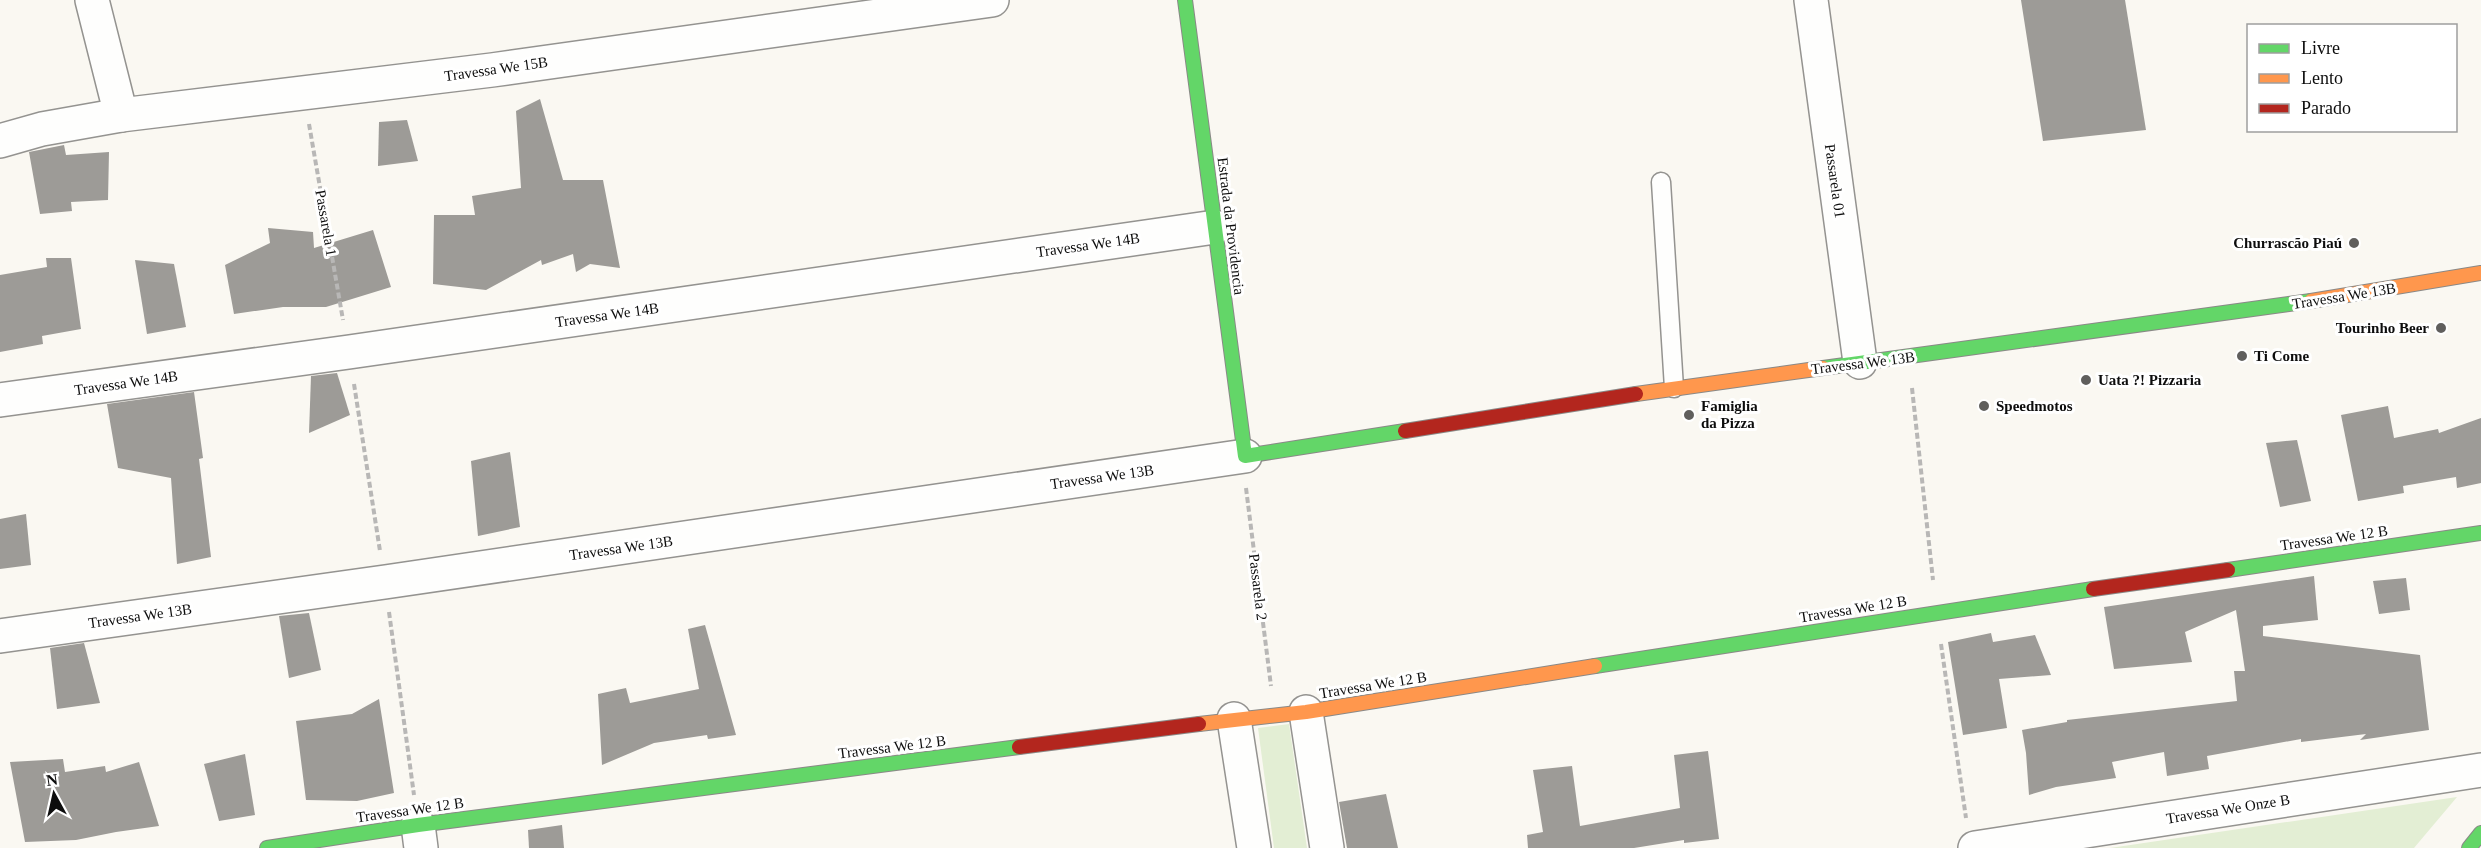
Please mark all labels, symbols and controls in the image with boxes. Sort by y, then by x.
legend [2247,24,2457,132]
text: Livre [2301,38,2340,58]
street label: Travessa We 15B [443,54,549,84]
text: Lento [2301,68,2343,88]
text: Parado [2301,98,2351,118]
street label: Passarela 01 [1822,143,1848,219]
street label: Estrada da Providencia [1215,156,1247,296]
street label: Passarela 1 [312,189,340,257]
street label: Travessa We 14B [1035,230,1141,260]
place label: Churrascão Piaú [2233,235,2342,251]
marker: Churrascão Piaú [2347,236,2361,250]
street label: Travessa We 13B [2291,280,2397,312]
street label: Travessa We 14B [554,300,660,330]
place label: Tourinho Beer [2336,320,2429,336]
marker: Tourinho Beer [2434,321,2448,335]
place label: Ti Come [2254,348,2309,364]
street label: Travessa We 13B [1810,349,1916,377]
marker: Ti Come [2235,349,2249,363]
street label: Travessa We 14B [73,368,179,398]
place label: Uata ?! Pizzaria [2098,372,2202,388]
marker: Uata ?! Pizzaria [2079,373,2093,387]
place label: Famiglia da Pizza [1701,398,1758,431]
place label: Speedmotos [1996,398,2073,414]
marker: Speedmotos [1977,399,1991,413]
marker: Famiglia da Pizza [1682,408,1696,422]
street label: Travessa We 13B [1049,462,1155,492]
street label: Travessa We 12 B [2279,523,2389,553]
street label: Travessa We 13B [568,533,674,563]
street label: Passarela 2 [1246,553,1270,621]
street label: Travessa We 12 B [1798,593,1908,625]
street label: Travessa We 13B [87,601,193,631]
street label: Travessa We 12 B [1318,669,1428,701]
street label: Travessa We 12 B [837,732,947,762]
north arrow [24,764,84,824]
text: N [45,770,59,789]
street label: Travessa We Onze B [2165,791,2291,827]
street label: Travessa We 12 B [355,795,465,825]

